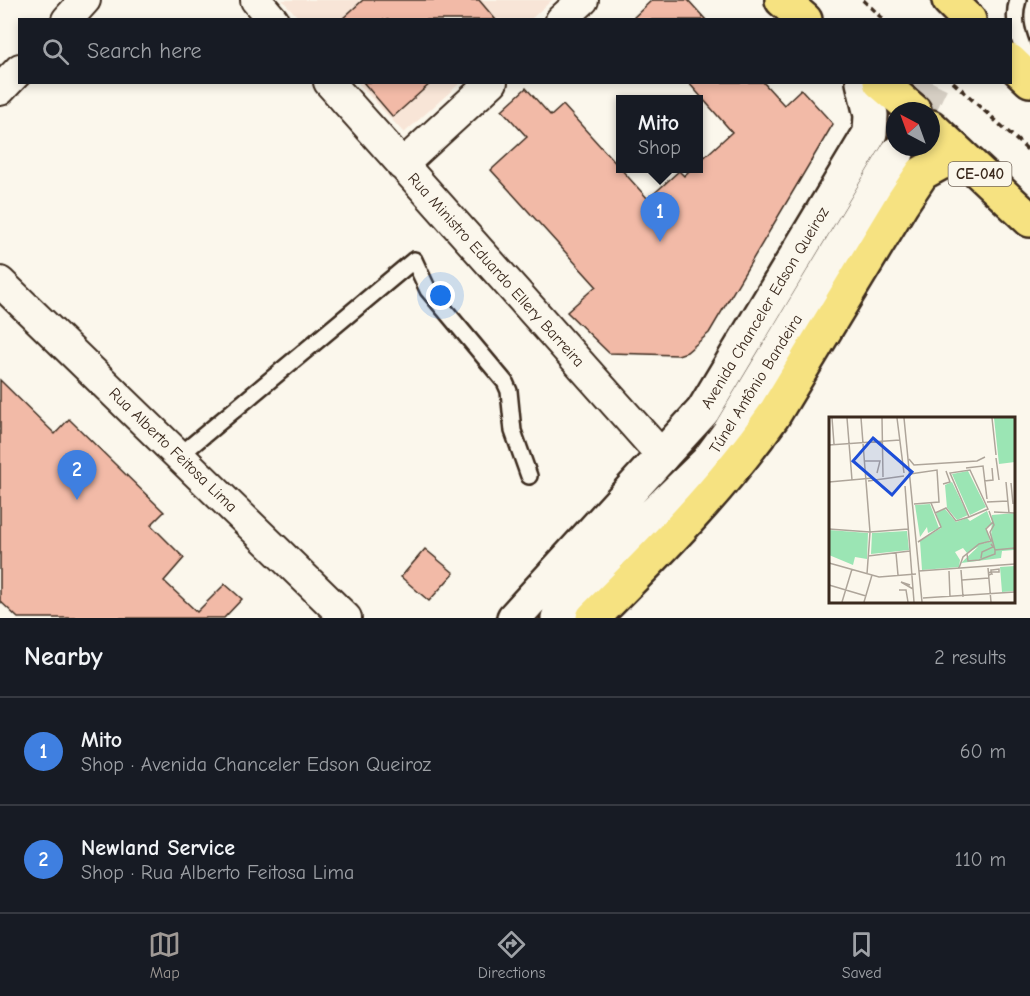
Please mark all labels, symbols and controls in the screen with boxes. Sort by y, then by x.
search box [18,18,1012,84]
icon: search [39,35,72,68]
text: Search here [87,38,202,64]
popup [616,95,703,173]
north arrow [886,102,940,156]
text: Mito [638,110,679,136]
text: Shop [638,136,681,159]
road number: CE-040 [948,162,1012,186]
street label: Rua Ministro Eduardo Ellery Barreira [404,169,588,371]
pin: 1 [640,192,680,242]
street label: Avenida Chanceler Edson Queiroz [697,204,833,412]
your location [426,281,455,310]
street label: Túnel Antônio Bandeira [706,311,806,457]
street label: Rua Alberto Feitosa Lima [105,384,241,516]
inset map [829,417,1015,603]
pin: 2 [58,450,97,500]
text: Nearby [24,642,103,672]
text: 2 results [934,646,1006,669]
text: Mito [81,727,122,753]
text: 1 [40,740,47,763]
text: 60 m [960,740,1006,763]
text: Shop · Avenida Chanceler Edson Queiroz [81,753,431,776]
text: Newland Service [81,835,235,861]
text: 2 [39,848,48,871]
text: 110 m [955,848,1006,871]
text: Shop · Rua Alberto Feitosa Lima [81,861,354,884]
tab: Map [148,928,181,982]
tab: Directions [478,928,545,982]
tab: Saved [842,928,882,982]

